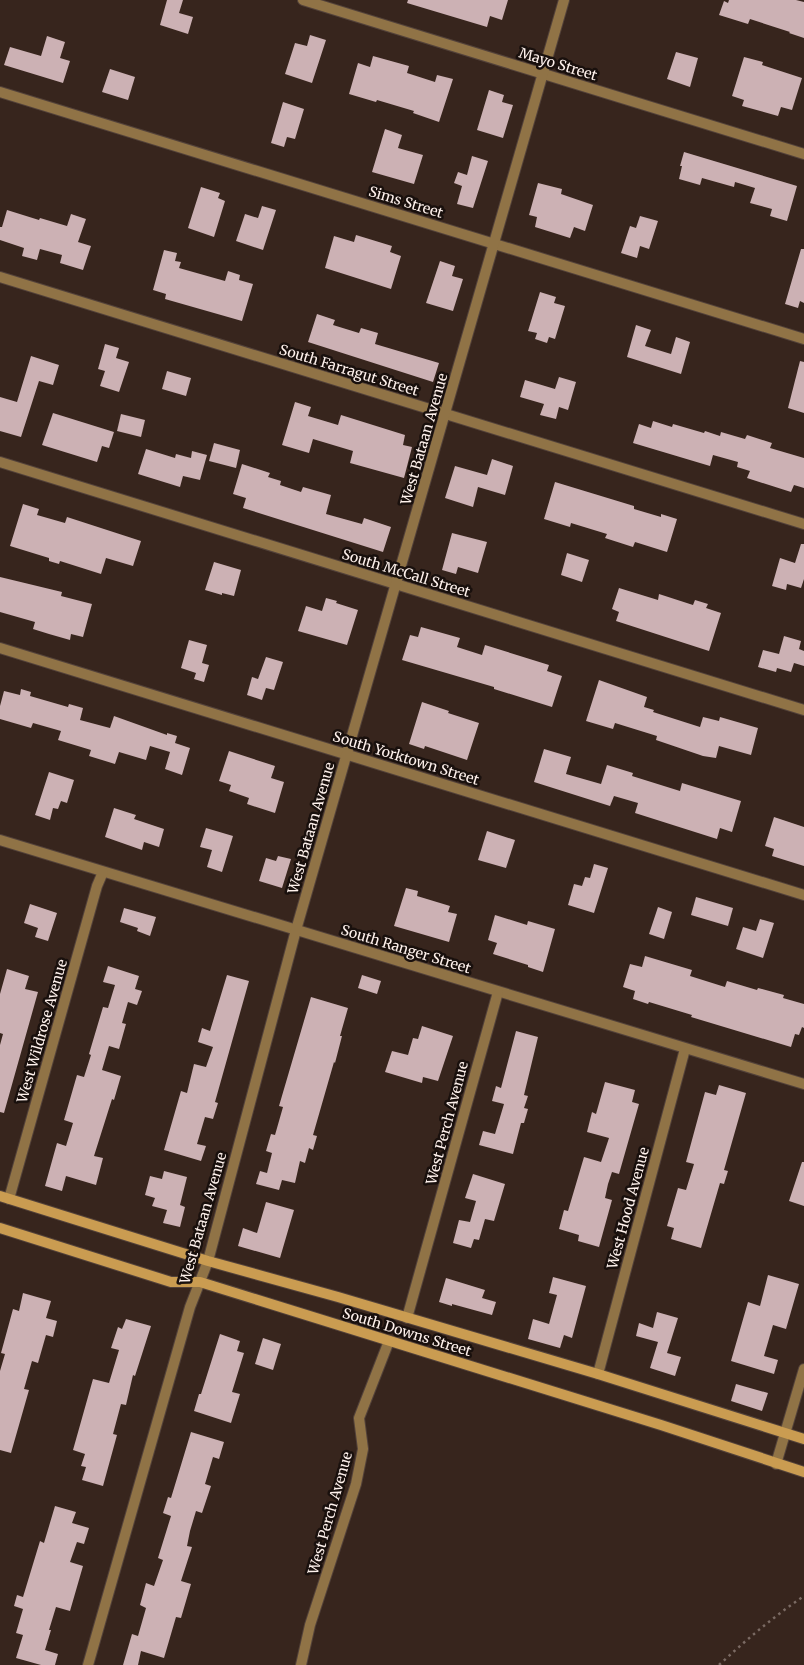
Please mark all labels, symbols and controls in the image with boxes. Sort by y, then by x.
street label: Mayo Street [517,44,600,85]
street label: Sims Street [367,182,446,222]
street label: South Farragut Street [277,340,421,400]
street label: West Bataan Avenue [396,371,451,508]
street label: South McCall Street [340,545,473,601]
street label: South Yorktown Street [331,727,482,789]
street label: West Bataan Avenue [283,760,338,897]
street label: South Ranger Street [339,921,474,977]
street label: West Wildrose Avenue [13,957,71,1106]
street label: West Perch Avenue [422,1059,472,1188]
street label: West Hood Avenue [603,1145,653,1272]
street label: West Bataan Avenue [175,1150,230,1287]
street label: South Downs Street [340,1304,474,1360]
street label: West Perch Avenue [304,1450,356,1577]

